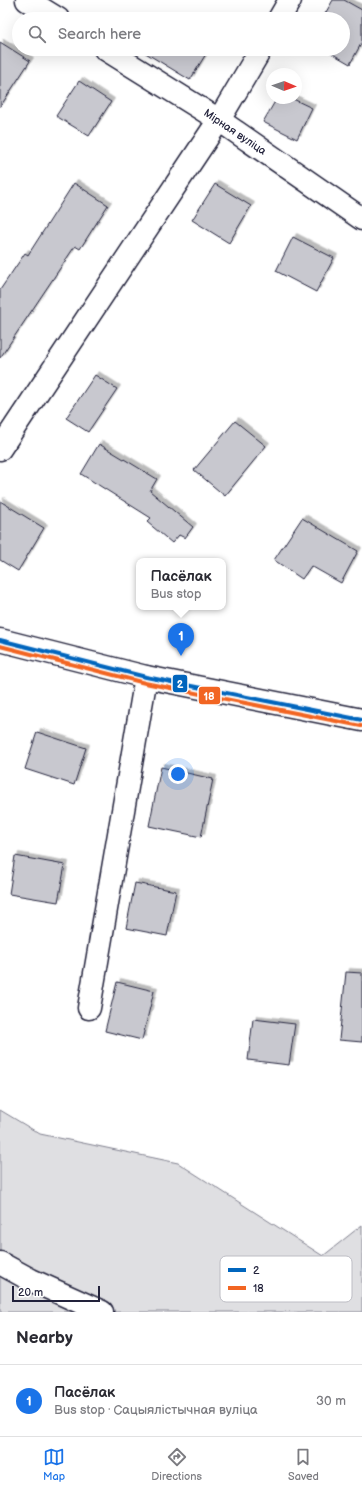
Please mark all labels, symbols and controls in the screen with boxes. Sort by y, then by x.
search box [12,12,350,56]
icon: search [26,23,48,45]
text: Search here [58,25,141,44]
north arrow [266,68,302,104]
street label: Мірная вуліца [201,106,269,158]
popup [136,558,226,610]
text: Пасёлак [150,567,212,586]
text: Bus stop [150,586,201,602]
pin: 1 [168,623,194,656]
line badge: 2 [172,674,188,693]
text: 2 [177,678,184,691]
line badge: 18 [198,686,221,705]
text: 18 [203,690,215,703]
your location [168,764,188,784]
legend [220,1256,352,1302]
text: 2 [253,1264,260,1277]
text: 18 [253,1282,264,1295]
scale bar [12,1284,100,1303]
text: 20 m [18,1286,43,1299]
text: Nearby [16,1328,73,1348]
text: Пасёлак [54,1383,115,1402]
text: 1 [26,1393,32,1409]
text: 30 m [316,1393,346,1409]
text: Bus stop · Сацыялістычная вуліца [54,1402,258,1418]
tab: Map [43,1446,65,1483]
tab: Directions [151,1446,202,1483]
tab: Saved [288,1446,319,1483]

